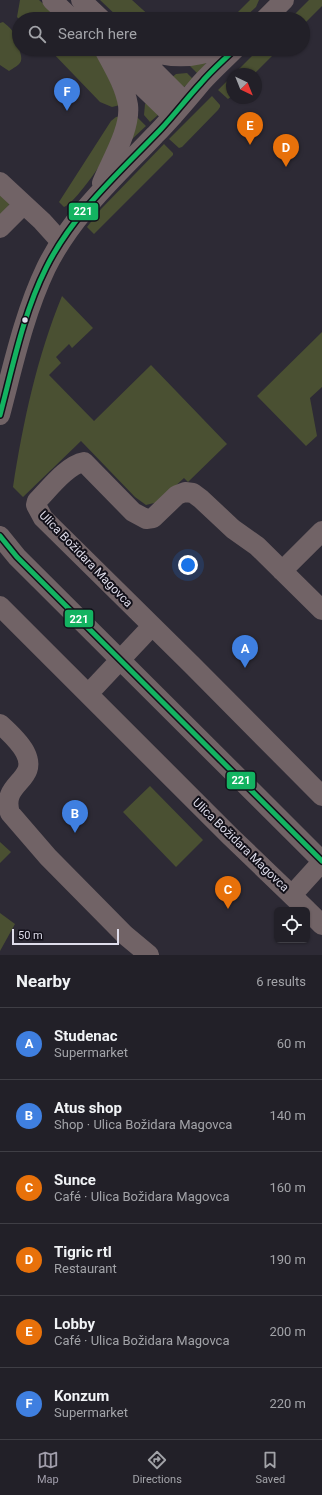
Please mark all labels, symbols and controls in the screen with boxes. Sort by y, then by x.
search box [12,12,310,56]
icon: search [26,23,48,45]
text: Search here [58,25,137,43]
north arrow [226,68,262,104]
pin: F [54,78,80,111]
pin: E [237,112,263,145]
pin: D [273,134,299,167]
line badge: 221 [68,202,99,221]
text: 221 [74,205,92,218]
unlabelled marker [20,315,30,325]
street label: Ulica Božidara Magovca [36,508,136,610]
your location [178,555,198,575]
line badge: 221 [64,609,94,628]
text: 221 [70,613,88,626]
pin: A [232,635,258,668]
line badge: 221 [226,771,256,790]
text: 221 [232,774,250,787]
street label: Ulica Božidara Magovca [190,795,292,895]
pin: B [62,800,88,833]
pin: C [215,876,241,909]
map controls [274,907,310,943]
button: locate [274,907,310,943]
scale bar [12,927,119,946]
text: 50 m [18,929,43,942]
text: Nearby [16,971,71,991]
text: 6 results [256,974,306,989]
text: Studenac [54,1027,118,1045]
text: A [25,1036,33,1051]
text: 60 m [277,1036,306,1051]
text: Supermarket [54,1045,128,1060]
text: Atus shop [54,1099,122,1117]
text: B [25,1108,33,1123]
text: 140 m [269,1108,306,1123]
text: Shop · Ulica Božidara Magovca [54,1117,232,1132]
text: Sunce [54,1171,96,1189]
text: C [25,1180,33,1195]
text: 160 m [269,1180,306,1195]
text: Café · Ulica Božidara Magovca [54,1189,230,1204]
text: Tigric rtl [54,1243,112,1261]
text: D [25,1252,33,1267]
text: 190 m [269,1252,306,1267]
text: Restaurant [54,1261,117,1276]
text: Lobby [54,1315,95,1333]
text: E [25,1324,33,1339]
text: 200 m [269,1324,306,1339]
text: Café · Ulica Božidara Magovca [54,1333,230,1348]
text: Konzum [54,1387,109,1405]
text: F [25,1396,33,1411]
text: 220 m [269,1396,306,1411]
text: Supermarket [54,1405,128,1420]
tab: Map [37,1449,59,1486]
tab: Directions [132,1449,182,1486]
tab: Saved [255,1449,285,1486]

